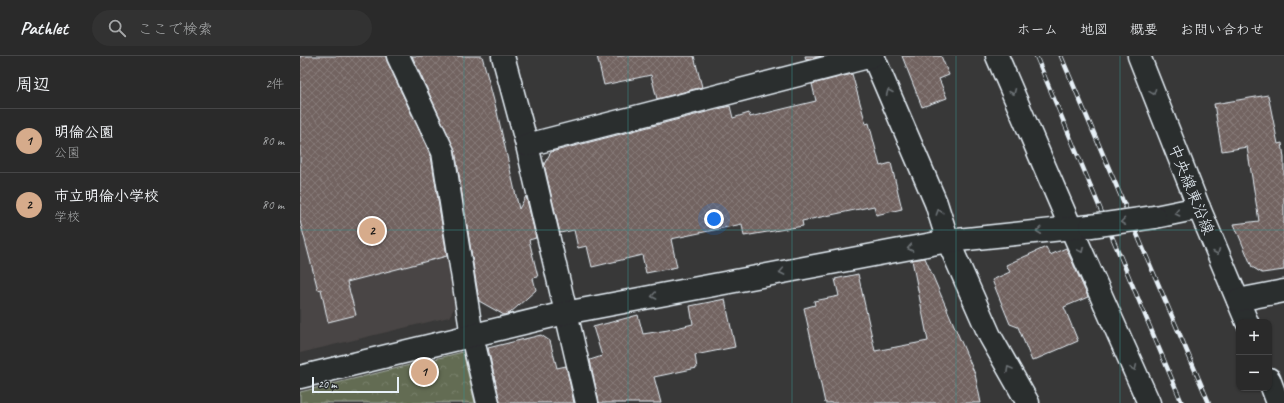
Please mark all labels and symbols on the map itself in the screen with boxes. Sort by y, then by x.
one-way arrow [1008,88,1016,95]
one-way arrow [886,89,894,97]
one-way arrow [1149,89,1157,96]
street label: 中央線東沿線 [1164,141,1218,238]
one-way arrow [1174,208,1180,216]
your location [704,209,724,229]
one-way arrow [935,209,944,216]
pin: 2 [359,216,385,246]
one-way arrow [1120,217,1126,226]
one-way arrow [1036,227,1042,236]
one-way arrow [907,243,913,252]
one-way arrow [1076,245,1084,253]
one-way arrow [1213,248,1221,255]
one-way arrow [779,268,785,276]
one-way arrow [651,292,657,300]
pin: 1 [411,357,437,387]
one-way arrow [1129,364,1137,372]
one-way arrow [1006,366,1013,373]
scale bar [312,375,399,394]

